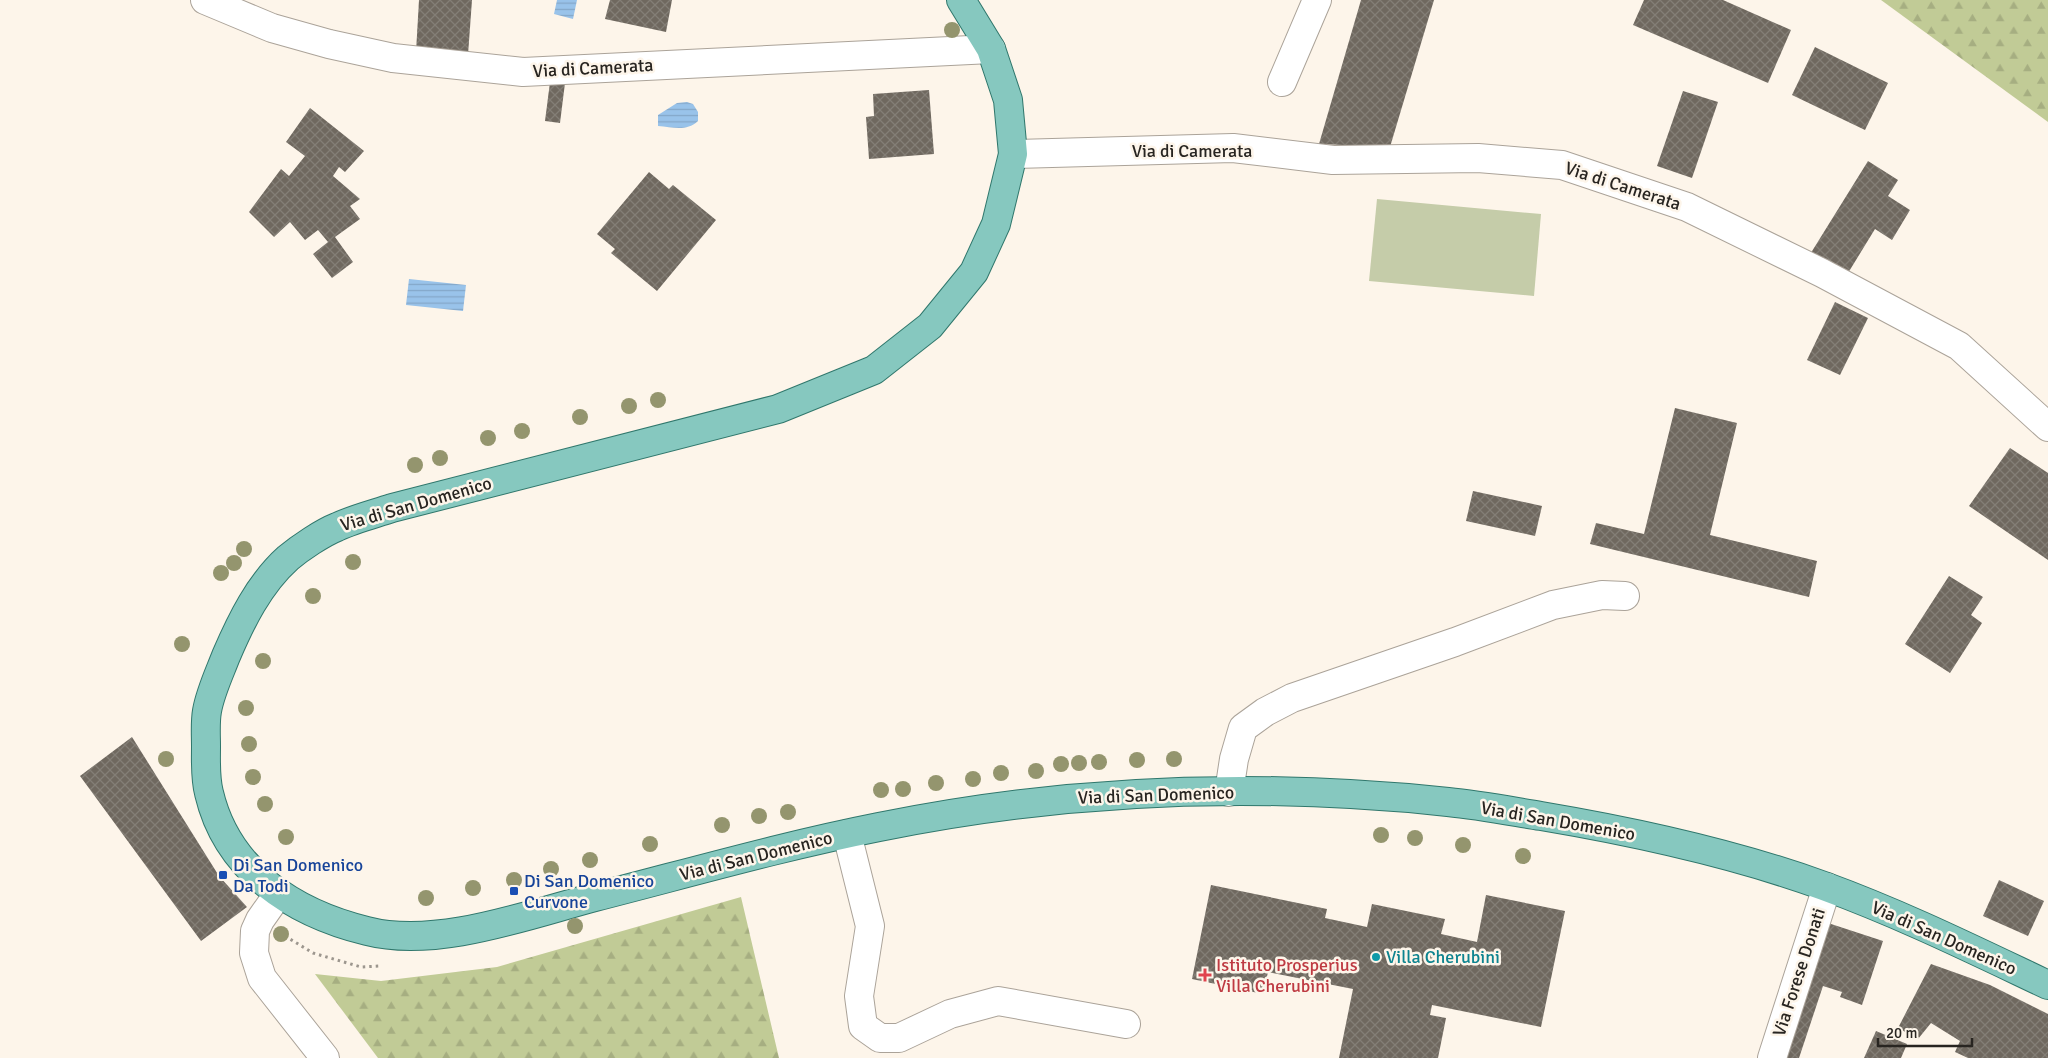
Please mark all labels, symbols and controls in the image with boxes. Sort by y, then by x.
street label: Via di Camerata [532,54,654,82]
street label: Via di Camerata [1132,140,1252,162]
street label: Via di Camerata [1562,157,1684,215]
street label: Via di San Domenico [338,472,494,536]
street label: Via di San Domenico [1077,781,1235,809]
street label: Via di San Domenico [1479,797,1637,845]
street label: Via di San Domenico [677,826,835,886]
place label: Di San Domenico Da Todi [233,854,363,897]
marker: Di San Domenico Da Todi [217,869,229,881]
place label: Di San Domenico Curvone [524,870,654,913]
marker: Di San Domenico Curvone [508,885,520,897]
street label: Via di San Domenico [1868,896,2020,980]
street label: Via Forese Donati [1768,905,1830,1039]
place label: Villa Cherubini [1386,946,1500,968]
marker: Villa Cherubini [1370,951,1382,963]
place label: Istituto Prosperius Villa Cherubini [1216,954,1358,997]
marker: Istituto Prosperius Villa Cherubini [1198,968,1212,982]
scale bar [1878,1016,1972,1048]
text: 20 m [1886,1024,1917,1042]

